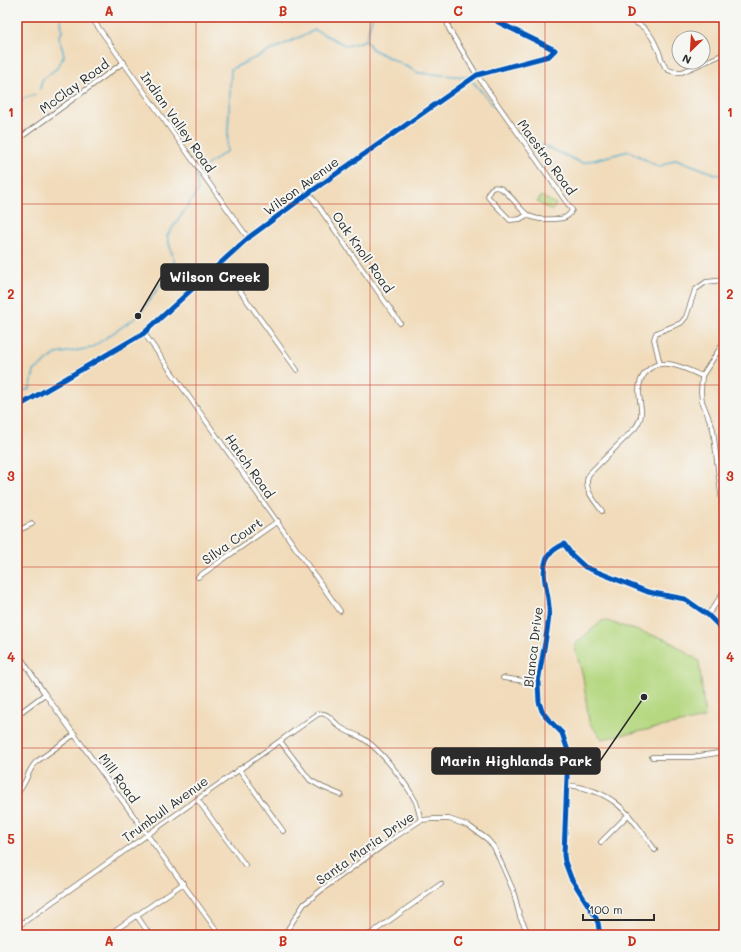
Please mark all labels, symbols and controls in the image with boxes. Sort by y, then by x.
text: A [104,2,114,19]
text: B [279,2,288,19]
text: C [453,2,463,19]
text: D [627,2,637,19]
north arrow [671,30,711,70]
text: N [680,51,694,68]
street label: McClay Road [36,55,112,117]
street label: Indian Valley Road [137,68,219,175]
text: 1 [8,103,14,120]
text: 1 [727,103,733,120]
street label: Maestro Road [514,116,581,198]
street label: Wilson Avenue [260,153,342,219]
street label: Oak Knoll Road [329,208,398,296]
callout: Wilson Creek [161,264,268,290]
text: Wilson Creek [170,267,261,286]
text: 2 [7,285,15,302]
text: 2 [726,285,734,302]
street label: Hatch Road [222,430,279,501]
text: 3 [7,467,15,484]
text: 3 [726,467,734,484]
street label: Silva Court [198,513,266,568]
street label: Blanca Drive [519,606,546,688]
text: 4 [7,648,15,665]
text: 4 [726,648,734,665]
callout: Marin Highlands Park [432,748,600,774]
street label: Mill Road [96,749,143,806]
text: Marin Highlands Park [440,751,592,770]
street label: Trumbull Avenue [118,772,211,846]
street label: Santa Maria Drive [312,807,417,888]
text: 5 [7,830,15,847]
text: 5 [726,830,734,847]
scale bar [583,896,654,922]
text: 100 m [589,901,623,917]
text: A [104,932,114,949]
text: B [279,932,288,949]
text: C [453,932,463,949]
text: D [627,932,637,949]

